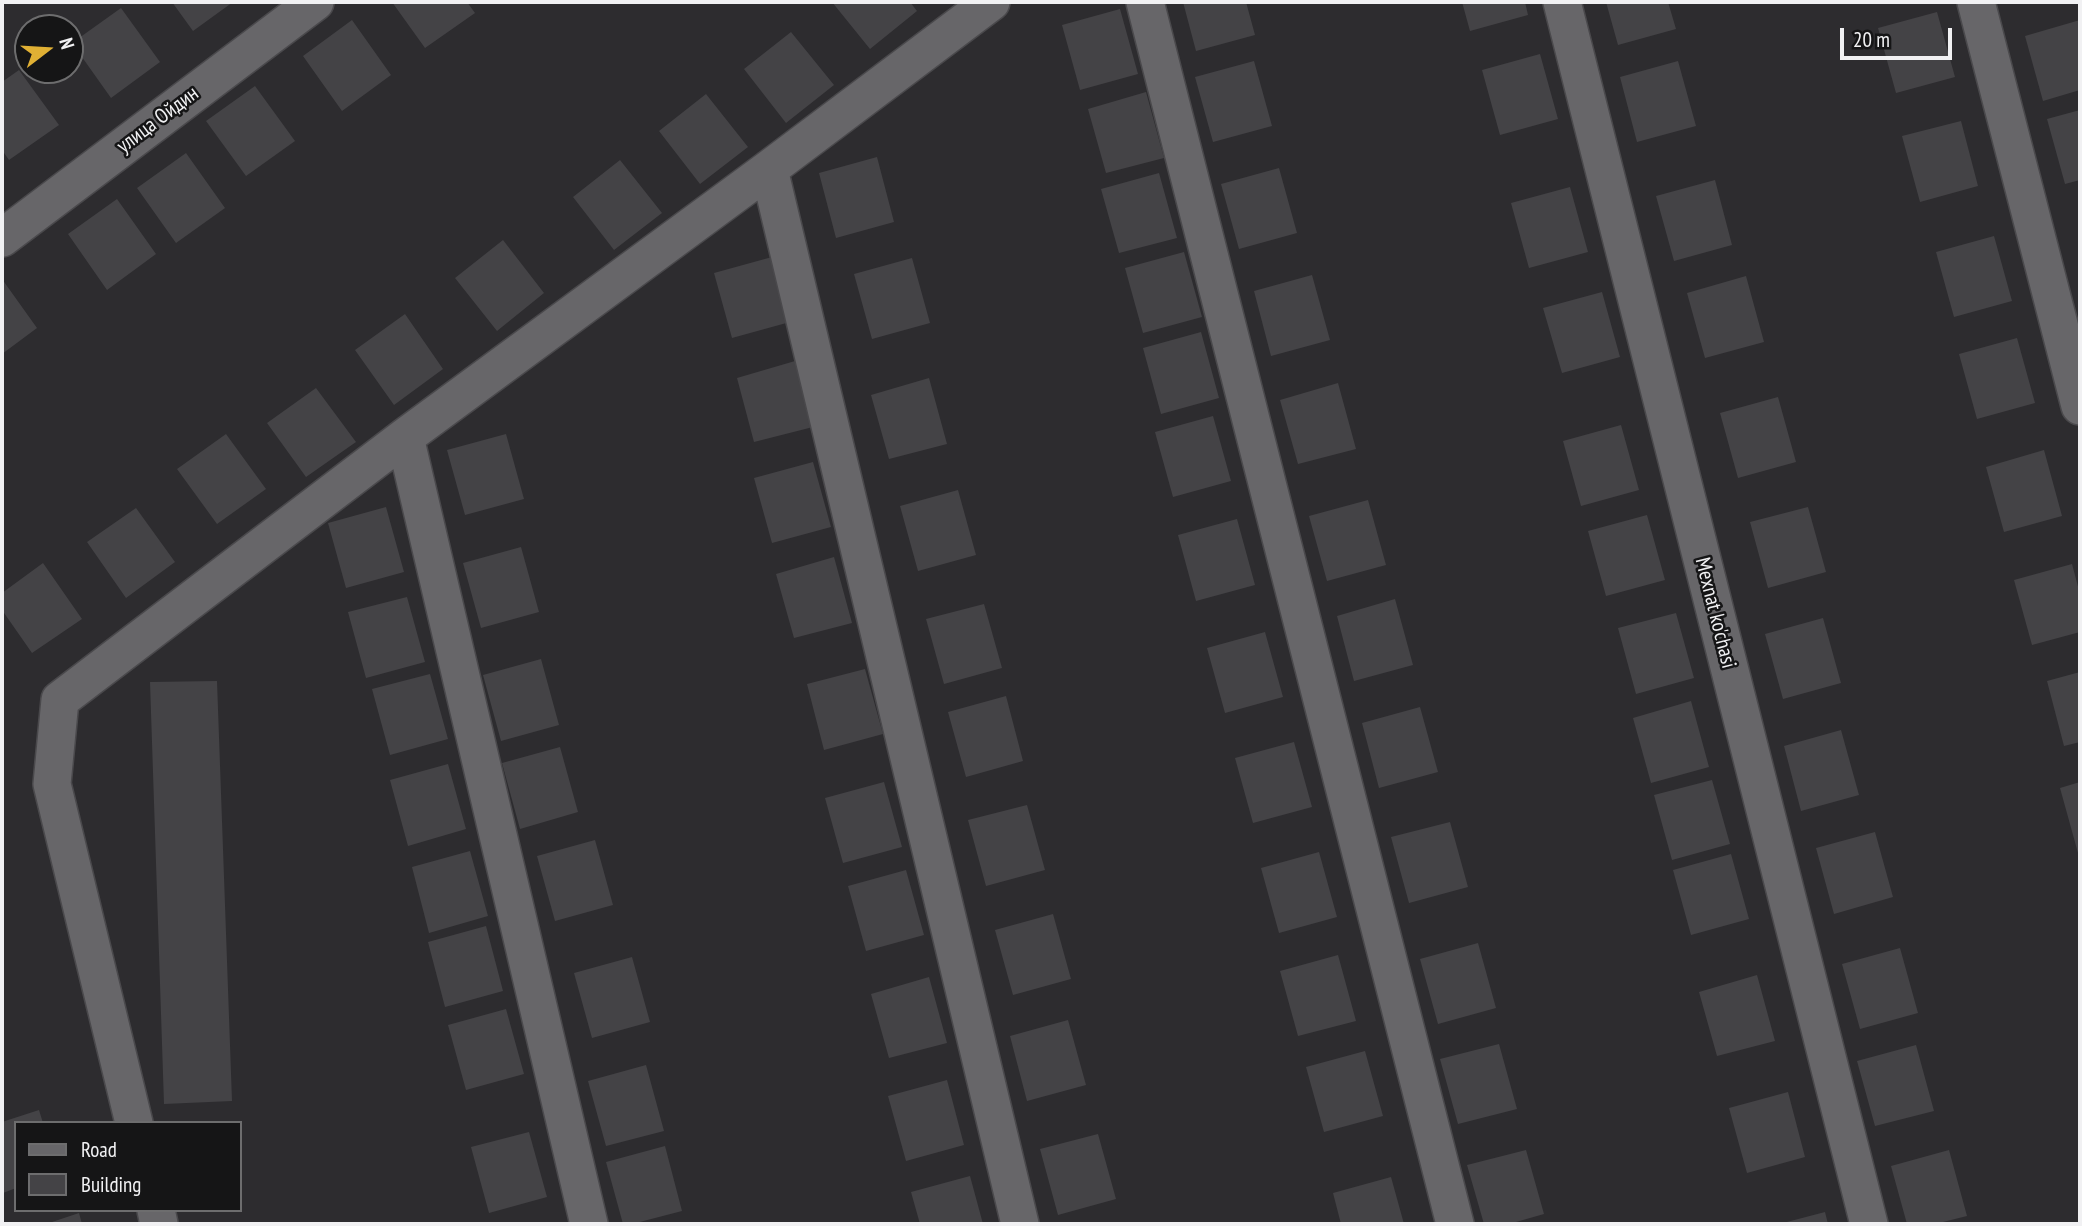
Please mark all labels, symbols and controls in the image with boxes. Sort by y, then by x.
north arrow [14,14,84,84]
scale bar [1844,14,1956,58]
text: 20 m [1853,26,1890,53]
text: N [54,35,80,52]
street label: улица Ойдин [112,81,204,159]
street label: Mexnat ko'chasi [1689,555,1741,671]
legend [14,1121,242,1212]
text: Road [81,1136,117,1163]
text: Building [81,1171,141,1198]

